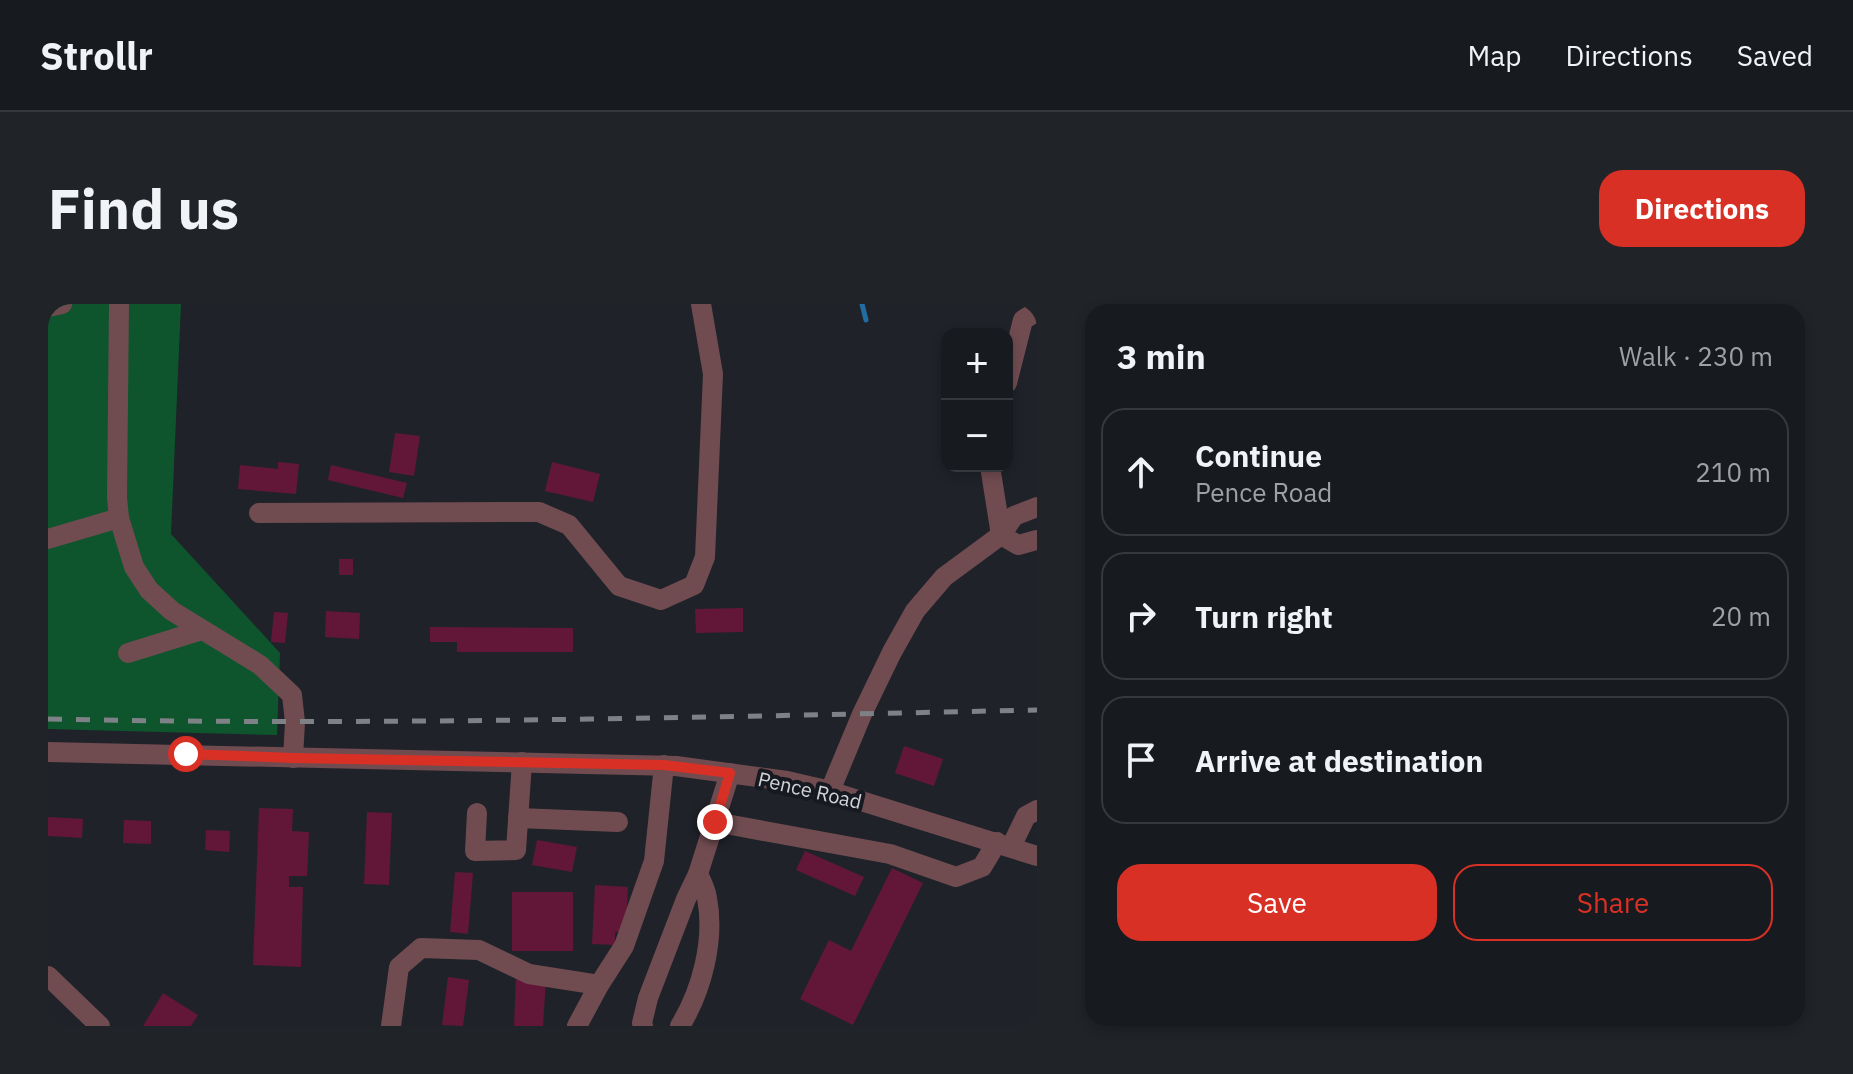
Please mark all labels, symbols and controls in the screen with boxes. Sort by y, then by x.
text: Strollr [40,31,153,80]
text: Map [1467,37,1521,74]
text: Directions [1565,37,1693,74]
text: Saved [1737,37,1813,74]
button: Directions [1599,170,1805,247]
text: Find us [48,172,239,244]
map controls [941,328,1013,472]
button: + [941,328,1013,400]
text: 3 min [1117,334,1206,378]
text: Walk · 230 m [1619,339,1773,373]
button: − [941,400,1013,472]
text: Continue [1195,436,1322,475]
icon: ahead [1119,450,1163,494]
text: 210 m [1695,455,1771,489]
text: Pence Road [1195,475,1332,509]
icon: right [1119,594,1163,638]
text: Turn right [1195,597,1333,636]
text: 20 m [1711,599,1771,633]
route start [168,736,204,772]
icon: arrive [1119,738,1163,782]
text: Arrive at destination [1195,741,1483,780]
street label: Pence Road [755,765,865,815]
route end [697,804,733,840]
button: Save [1117,864,1437,941]
button: Share [1453,864,1773,941]

